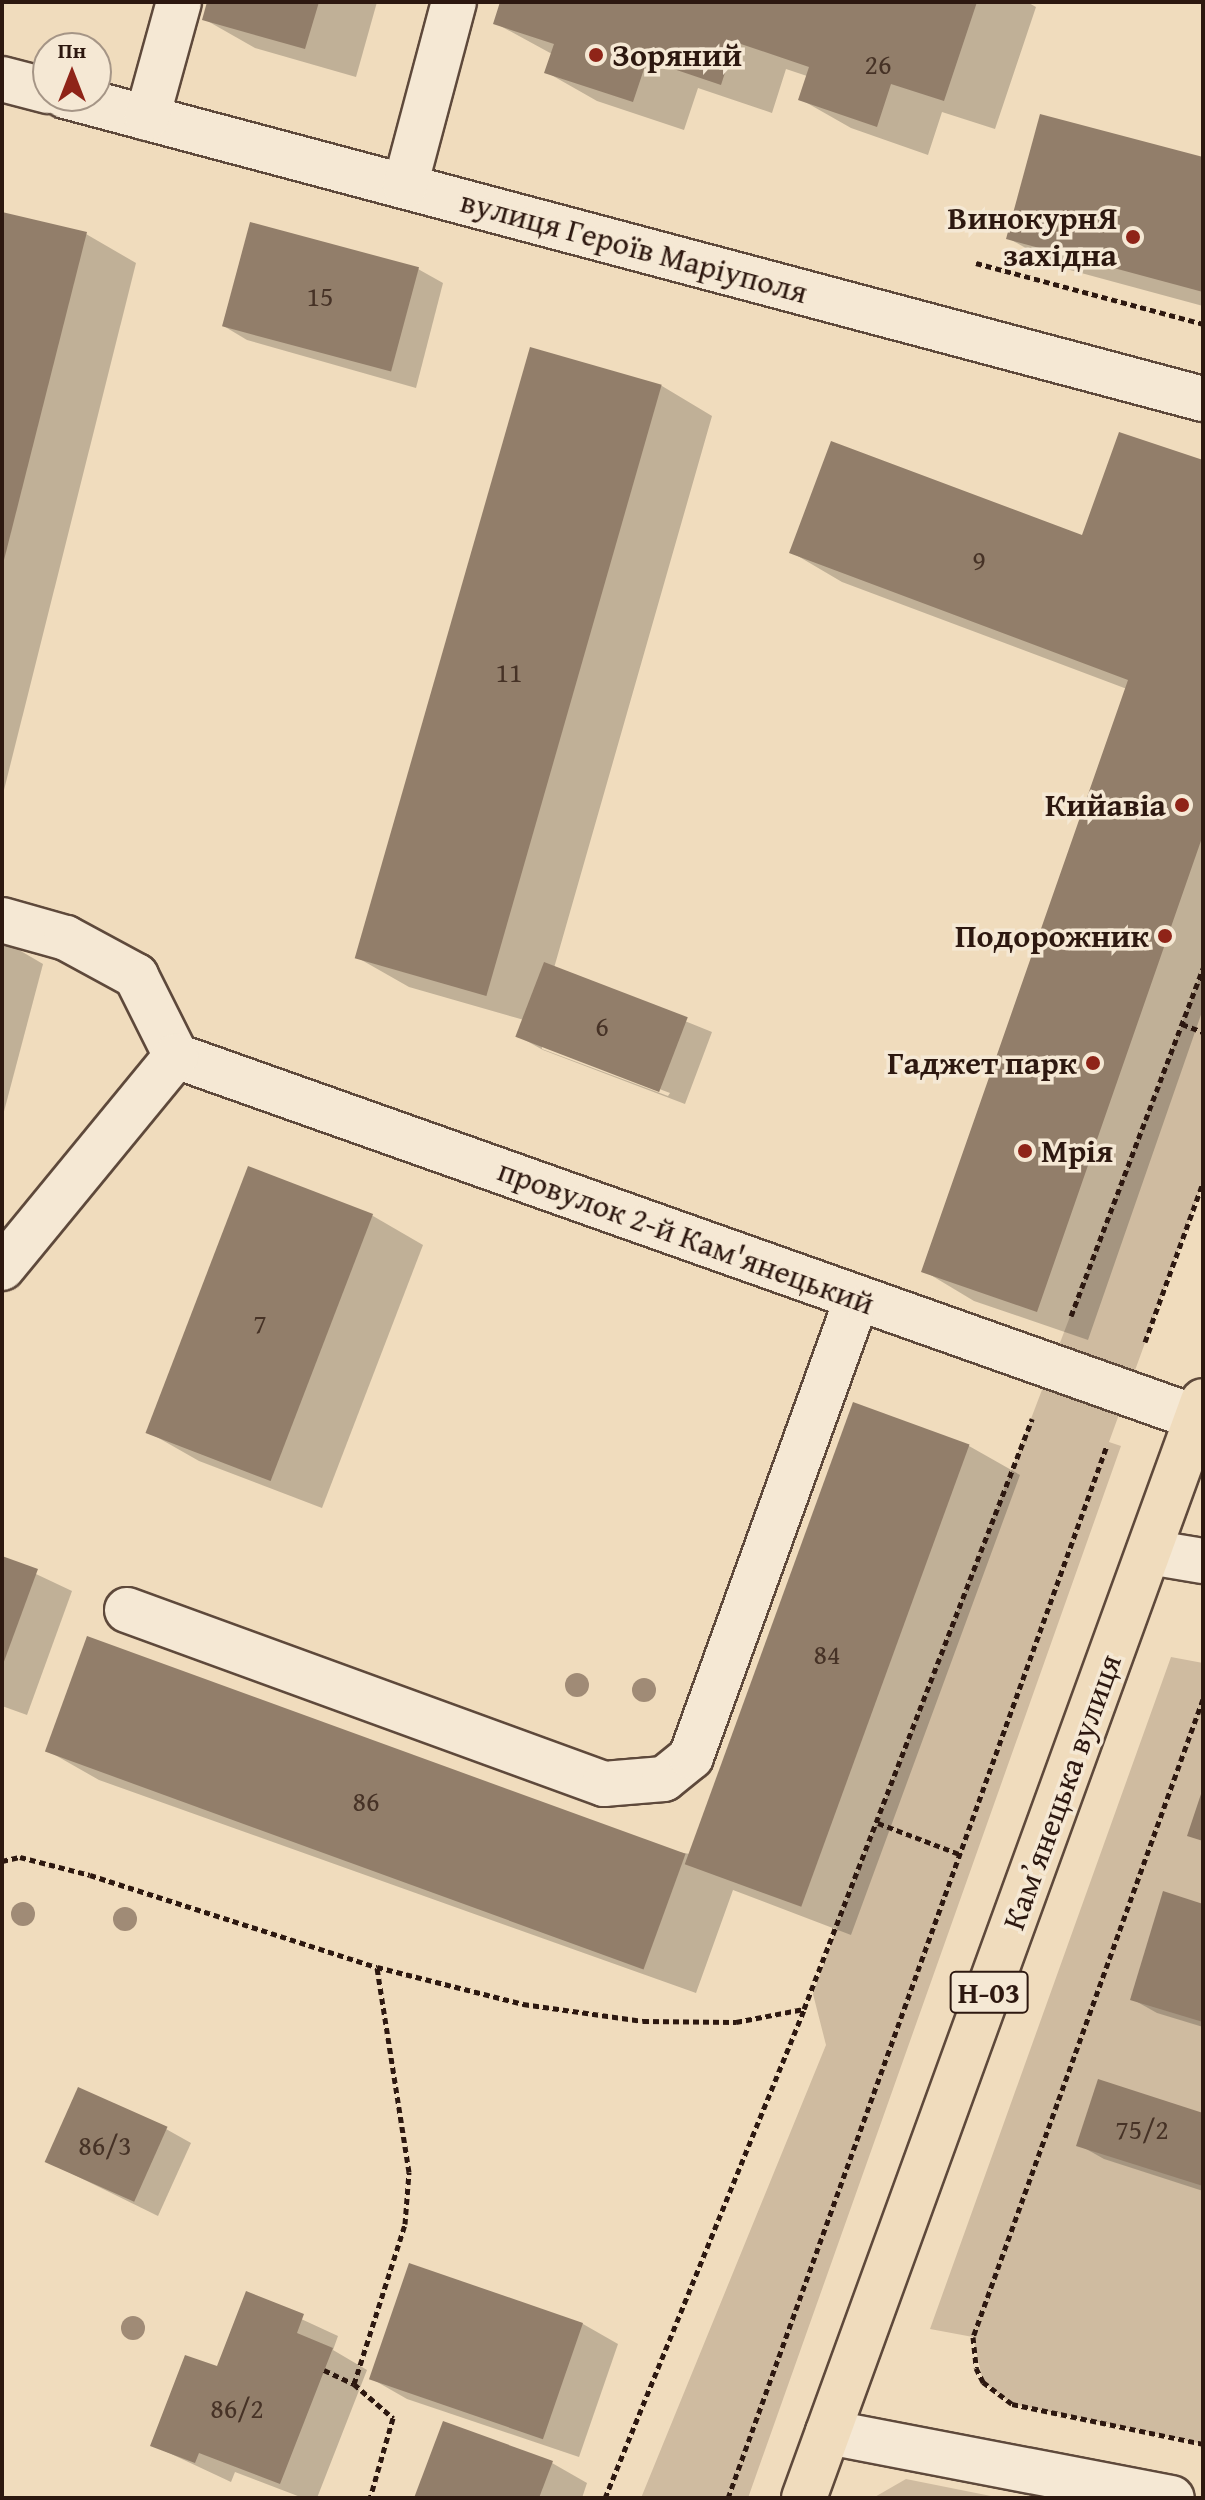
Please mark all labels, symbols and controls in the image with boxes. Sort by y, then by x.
north arrow [32,32,112,112]
text: Пн [58,34,86,66]
place label: Зоряний [612,36,742,74]
marker: Зоряний [587,46,605,64]
house number: 26 [865,47,891,81]
street label: вулиця Героїв Маріуполя [456,182,812,312]
place label: ВинокурнЯ західна [948,200,1117,275]
marker: ВинокурнЯ західна [1124,228,1142,246]
house number: 15 [307,279,333,313]
house number: 9 [972,543,986,577]
house number: 11 [496,655,522,689]
place label: Кийавіа [1045,786,1166,824]
marker: Кийавіа [1173,796,1191,814]
place label: Подорожник [955,917,1149,955]
marker: Подорожник [1156,927,1174,945]
house number: 6 [595,1009,609,1043]
place label: Гаджет парк [887,1044,1077,1082]
marker: Гаджет парк [1084,1054,1102,1072]
place label: Мрія [1041,1132,1113,1170]
marker: Мрія [1016,1142,1034,1160]
street label: провулок 2-й Кам'янецький [493,1151,879,1323]
house number: 7 [253,1306,267,1340]
house number: 84 [814,1637,840,1671]
street label: Камʼянецька вулиця [994,1649,1130,1935]
house number: 86 [353,1784,379,1818]
road number: Н-03 [949,1966,1029,2018]
house number: 75/2 [1115,2112,1169,2146]
house number: 86/3 [78,2128,132,2162]
house number: 86/2 [210,2391,264,2425]

